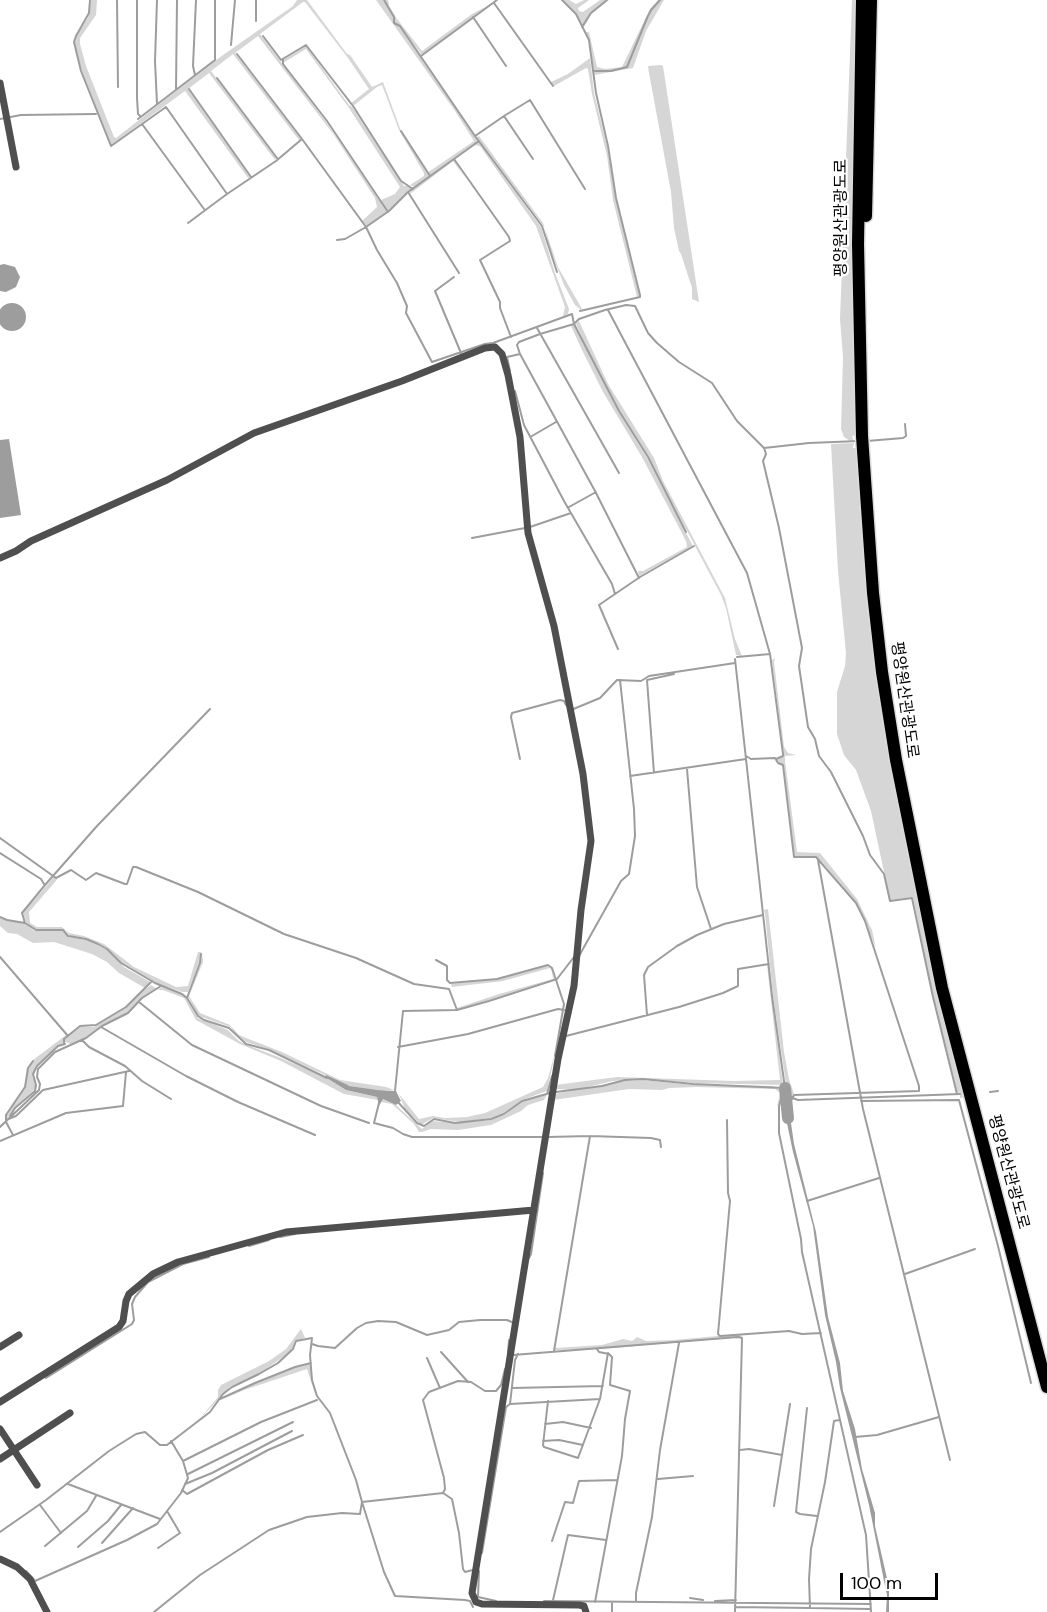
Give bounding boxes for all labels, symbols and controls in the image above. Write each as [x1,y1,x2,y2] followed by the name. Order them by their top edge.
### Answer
[832,159,852,277] street label: 평양원산관광도로
[886,640,922,760] street label: 평양원산관광도로
[983,1113,1033,1231] street label: 평양원산관광도로
[843,1561,940,1599] scale bar
[851,1571,902,1595] text: 100 m

